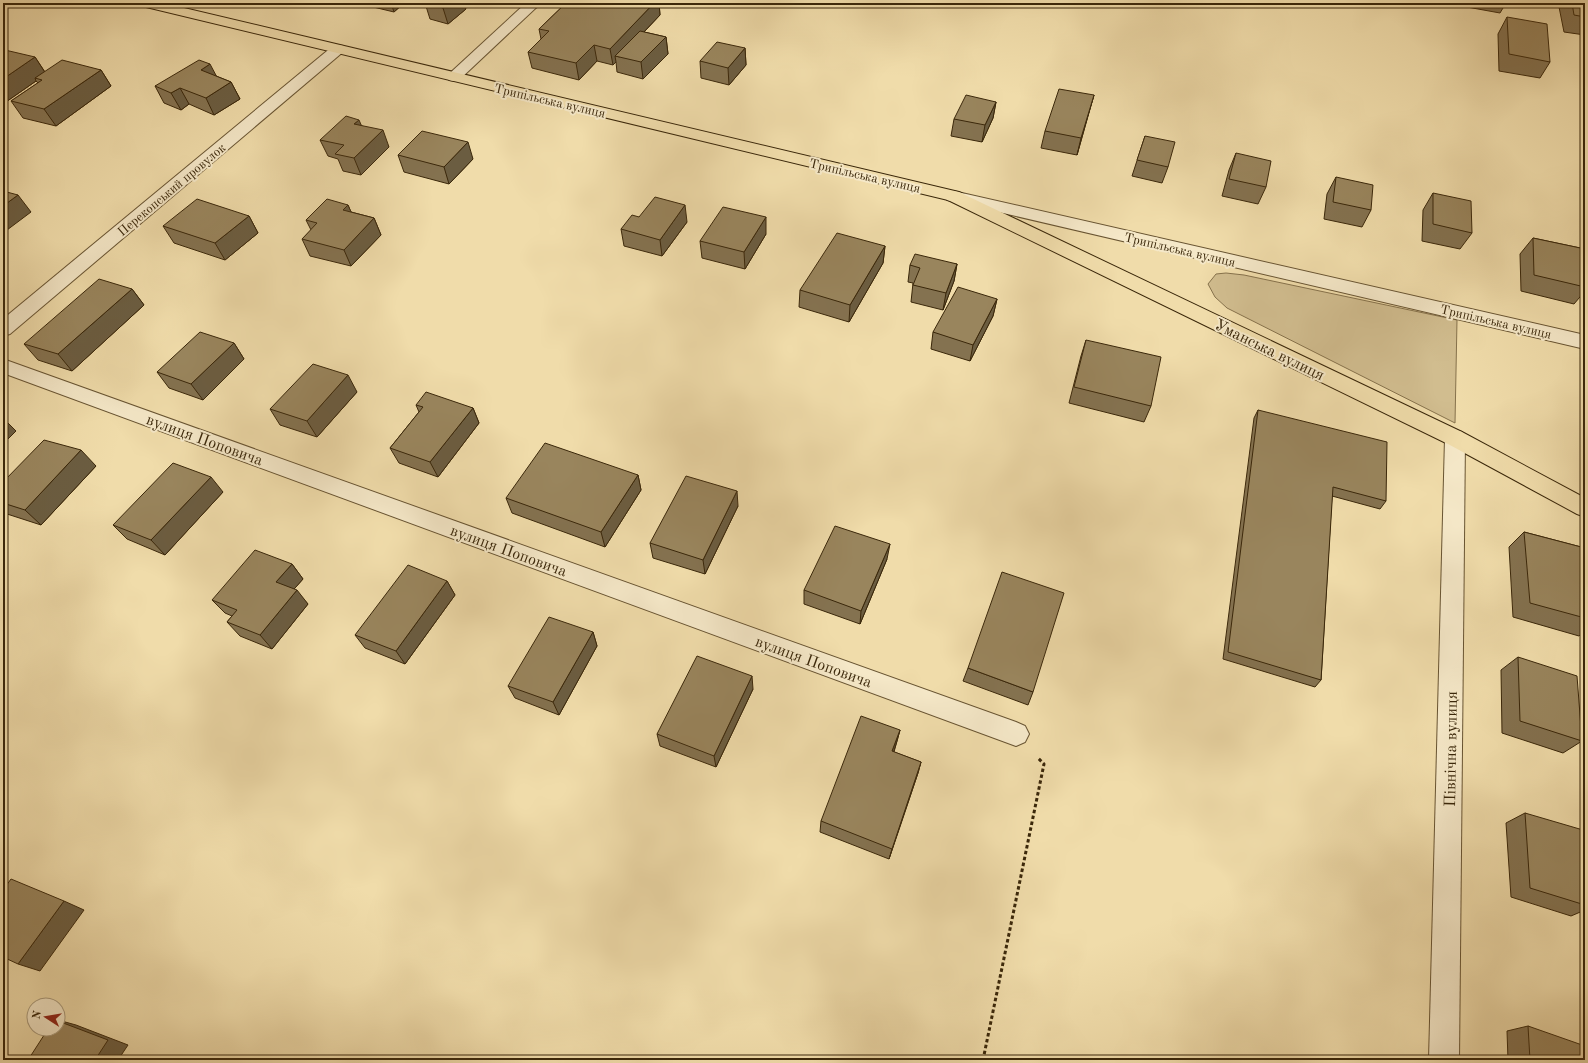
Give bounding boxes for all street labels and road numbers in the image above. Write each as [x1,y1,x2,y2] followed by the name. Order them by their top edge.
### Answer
[493,82,607,121] street label: Трипільська вулиця
[116,141,229,239] street label: Перекопський провулок
[808,157,922,196] street label: Трипільська вулиця
[1123,231,1237,270] street label: Трипільська вулиця
[1439,303,1553,342] street label: Трипільська вулиця
[1212,317,1327,384] street label: Уманська вулиця
[144,412,265,469] street label: вулиця Поповича
[448,523,569,580] street label: вулиця Поповича
[753,634,874,691] street label: вулиця Поповича
[1443,691,1461,807] street label: Північна вулиця

